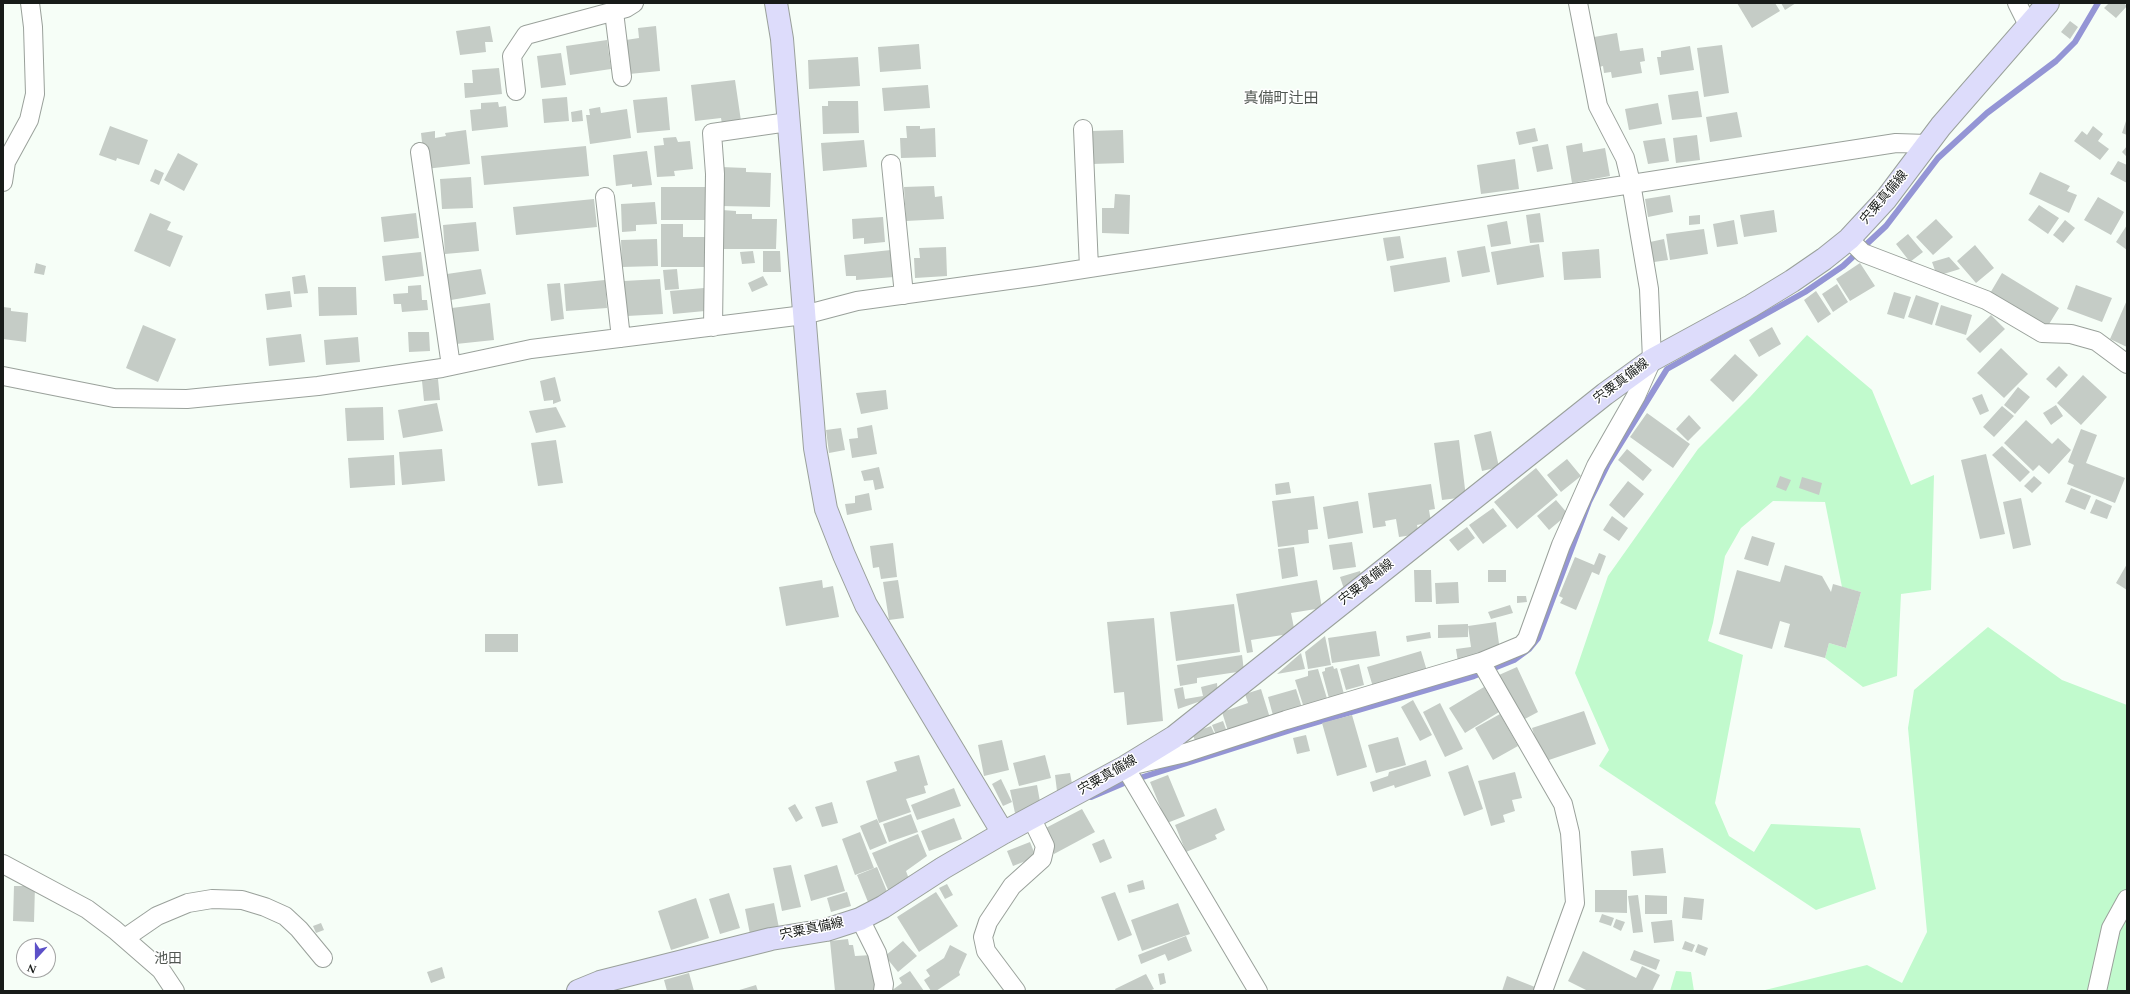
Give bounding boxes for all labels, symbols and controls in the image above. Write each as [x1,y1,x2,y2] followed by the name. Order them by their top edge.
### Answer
[1244,91,1318,109] district label: 真備町辻田
[1858,168,1912,228] street label: 宍粟真備線
[1591,356,1653,408] street label: 宍粟真備線
[1337,557,1397,609] street label: 宍粟真備線
[1076,753,1140,799] street label: 宍粟真備線
[779,916,845,944] street label: 宍粟真備線
[16,938,56,978] north arrow
[154,952,182,968] district label: 池田
[25,959,39,978] text: N

